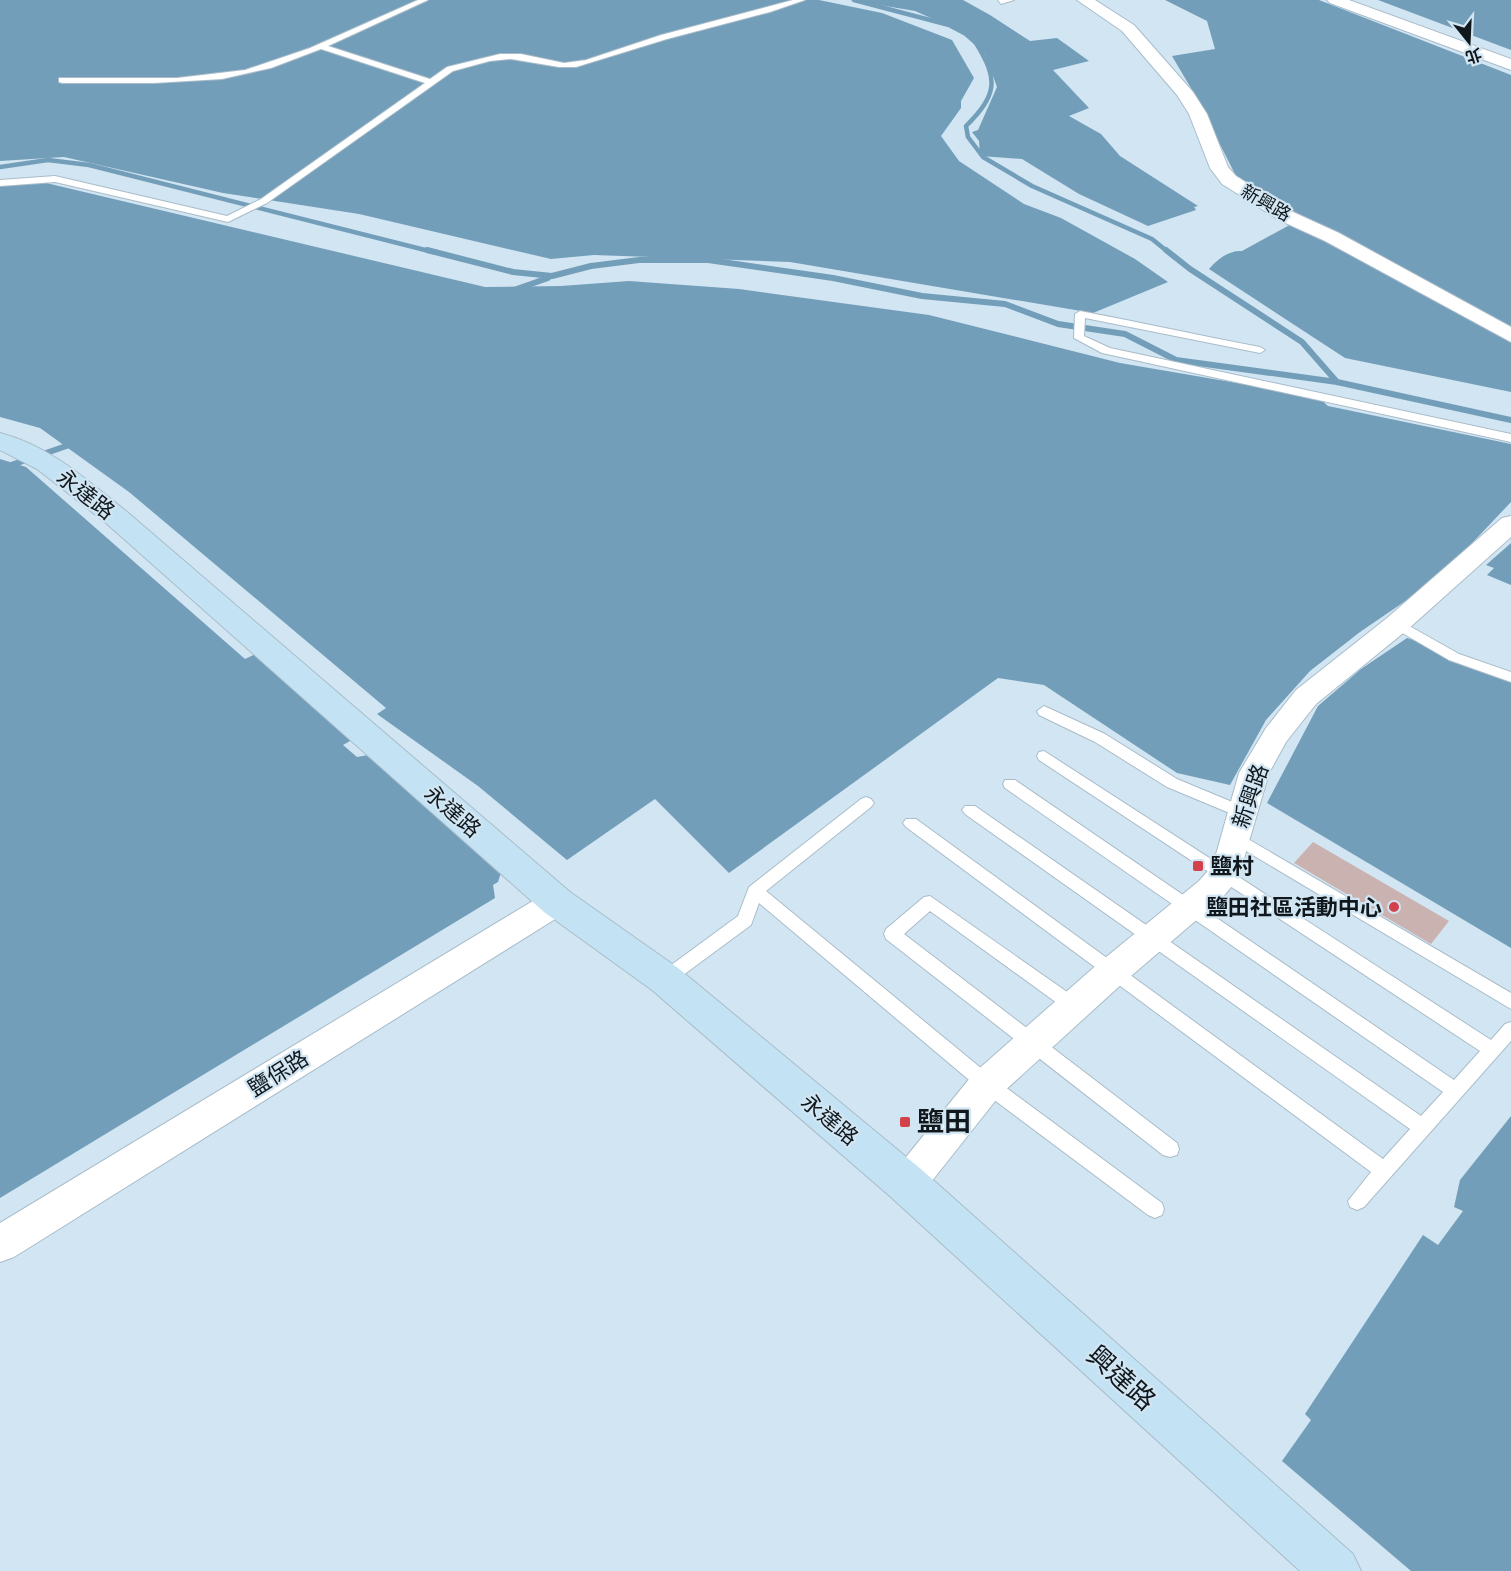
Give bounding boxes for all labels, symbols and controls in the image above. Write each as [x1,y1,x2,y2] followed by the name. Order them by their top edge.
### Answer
[1439,12,1499,72] north arrow
[1463,44,1484,67] text: 北
[1237,180,1295,226] street label: 新興路
[51,464,119,525] street label: 永達路
[1228,761,1274,832] street label: 新興路
[419,780,486,843] street label: 永達路
[1210,854,1254,880] place label: 鹽村
[1191,859,1205,873] marker: 鹽村
[1206,895,1382,921] place label: 鹽田社區活動中心
[1387,900,1401,914] marker: 鹽田社區活動中心
[244,1045,313,1102] street label: 鹽保路
[796,1089,863,1151] street label: 永達路
[917,1106,971,1138] place label: 鹽田
[898,1115,912,1129] marker: 鹽田
[1080,1339,1162,1417] street label: 興達路

